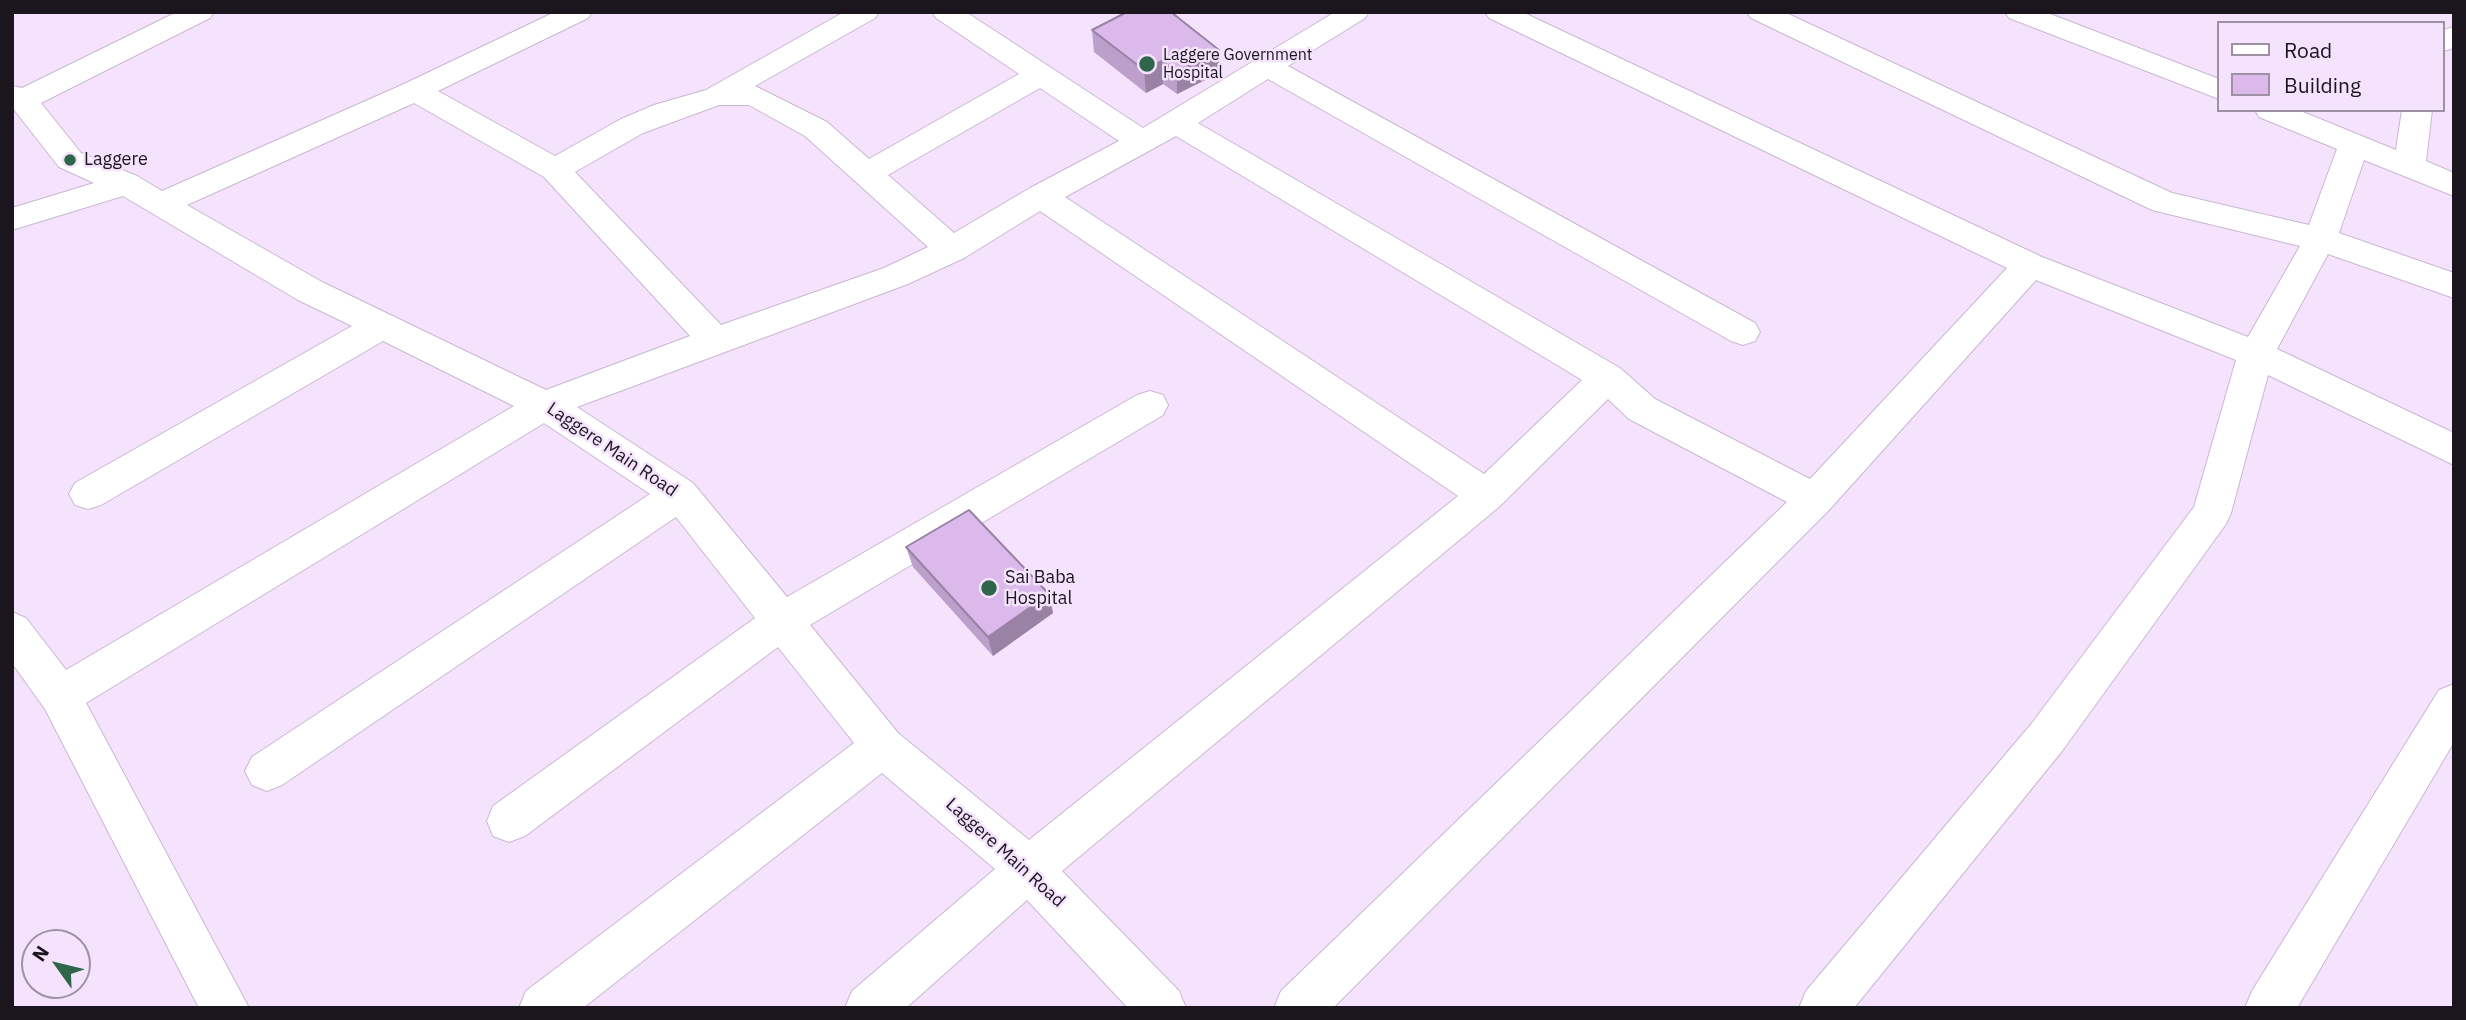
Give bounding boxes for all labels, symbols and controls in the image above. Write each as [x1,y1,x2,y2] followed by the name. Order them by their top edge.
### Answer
[2218,21,2445,112] legend
[2284,36,2332,64] text: Road
[1163,45,1312,83] place label: Laggere Government Hospital
[1137,54,1157,74] marker: Laggere Government Hospital
[2284,71,2361,99] text: Building
[84,149,148,171] place label: Laggere
[62,152,78,168] marker: Laggere
[543,398,681,502] street label: Laggere Main Road
[1005,567,1075,610] place label: Sai Baba Hospital
[979,578,999,598] marker: Sai Baba Hospital
[941,794,1069,912] street label: Laggere Main Road
[21,929,91,999] north arrow
[26,941,54,966] text: N

